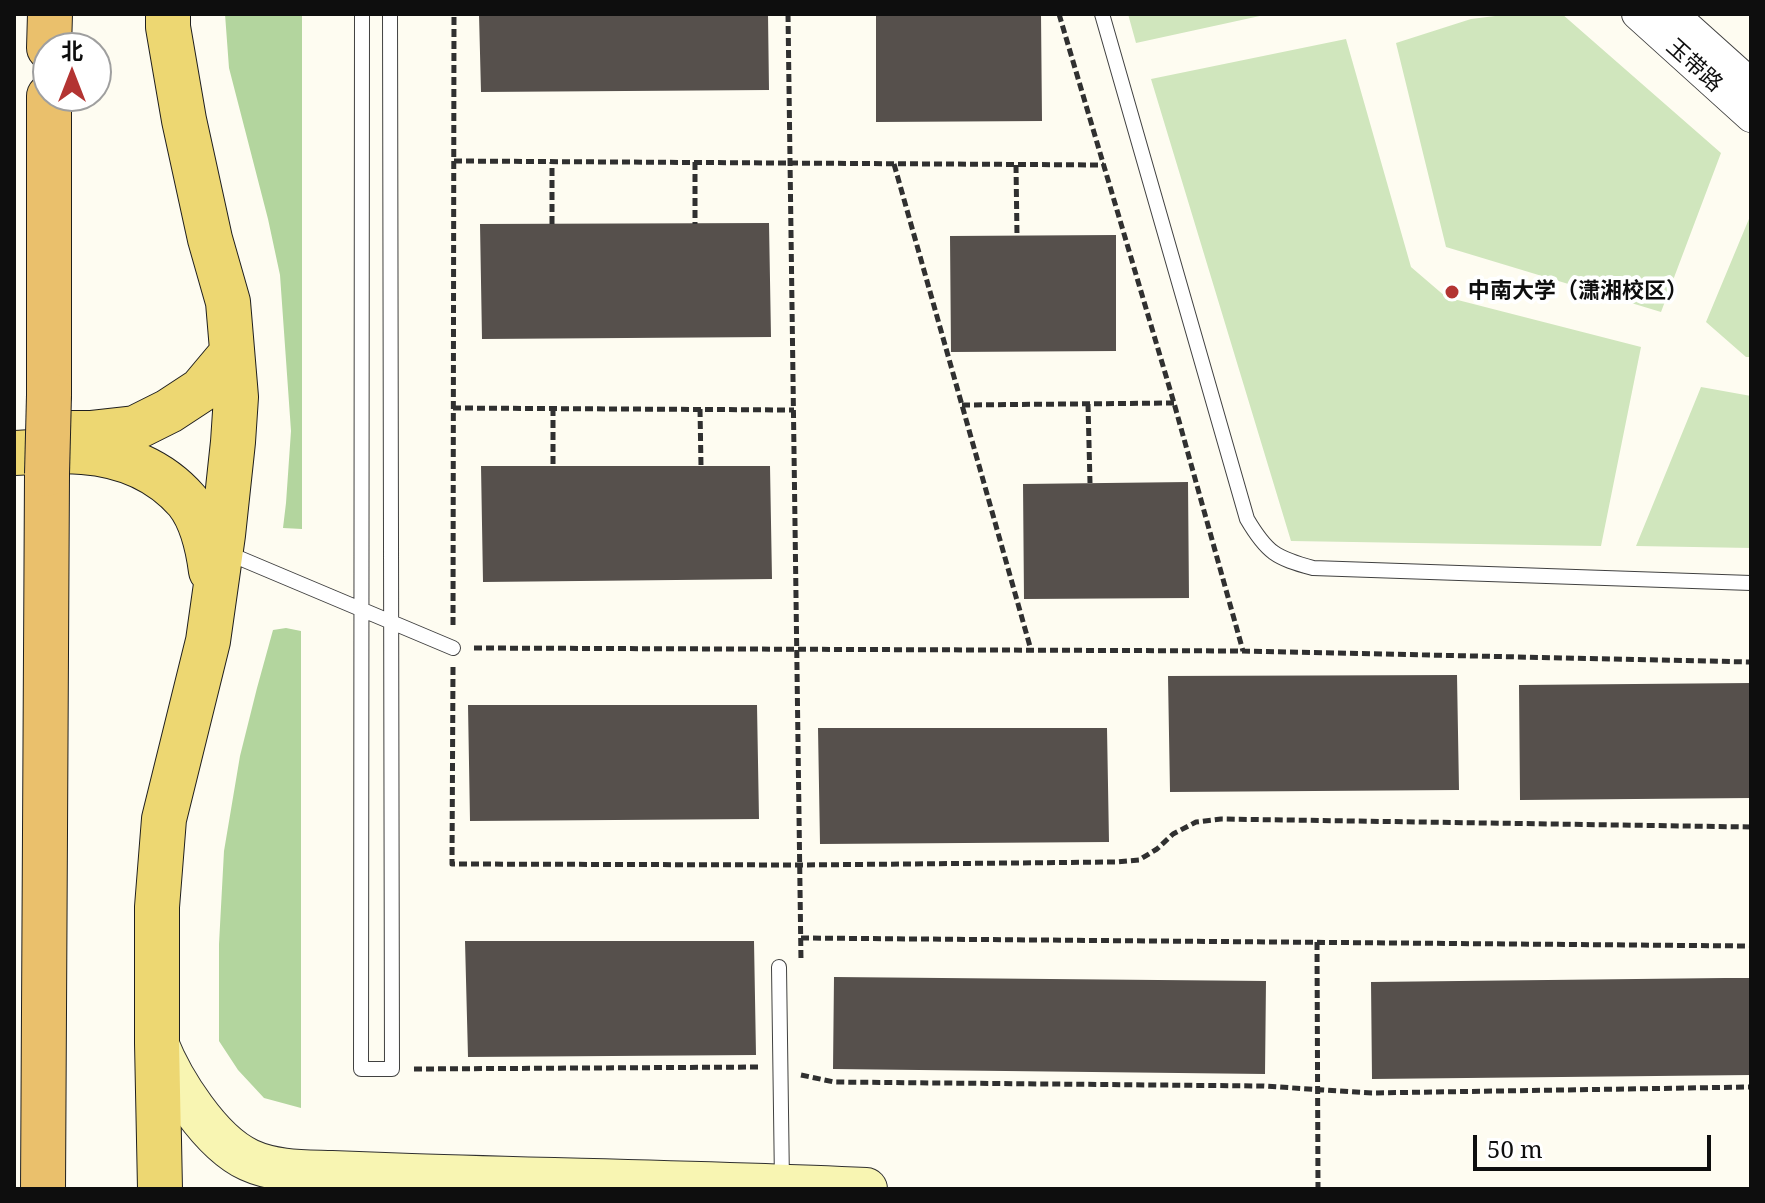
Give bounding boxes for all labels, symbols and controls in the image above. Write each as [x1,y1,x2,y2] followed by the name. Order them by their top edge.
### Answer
[32,32,112,112] north arrow
[1661,34,1727,98] street label: 玉带路
[61,35,83,65] text: 北
[1468,279,1688,305] place label: 中南大学（潇湘校区）
[1443,283,1461,301] marker: 中南大学（潇湘校区）
[1477,1119,1715,1169] scale bar
[1487,1132,1543,1165] text: 50 m

